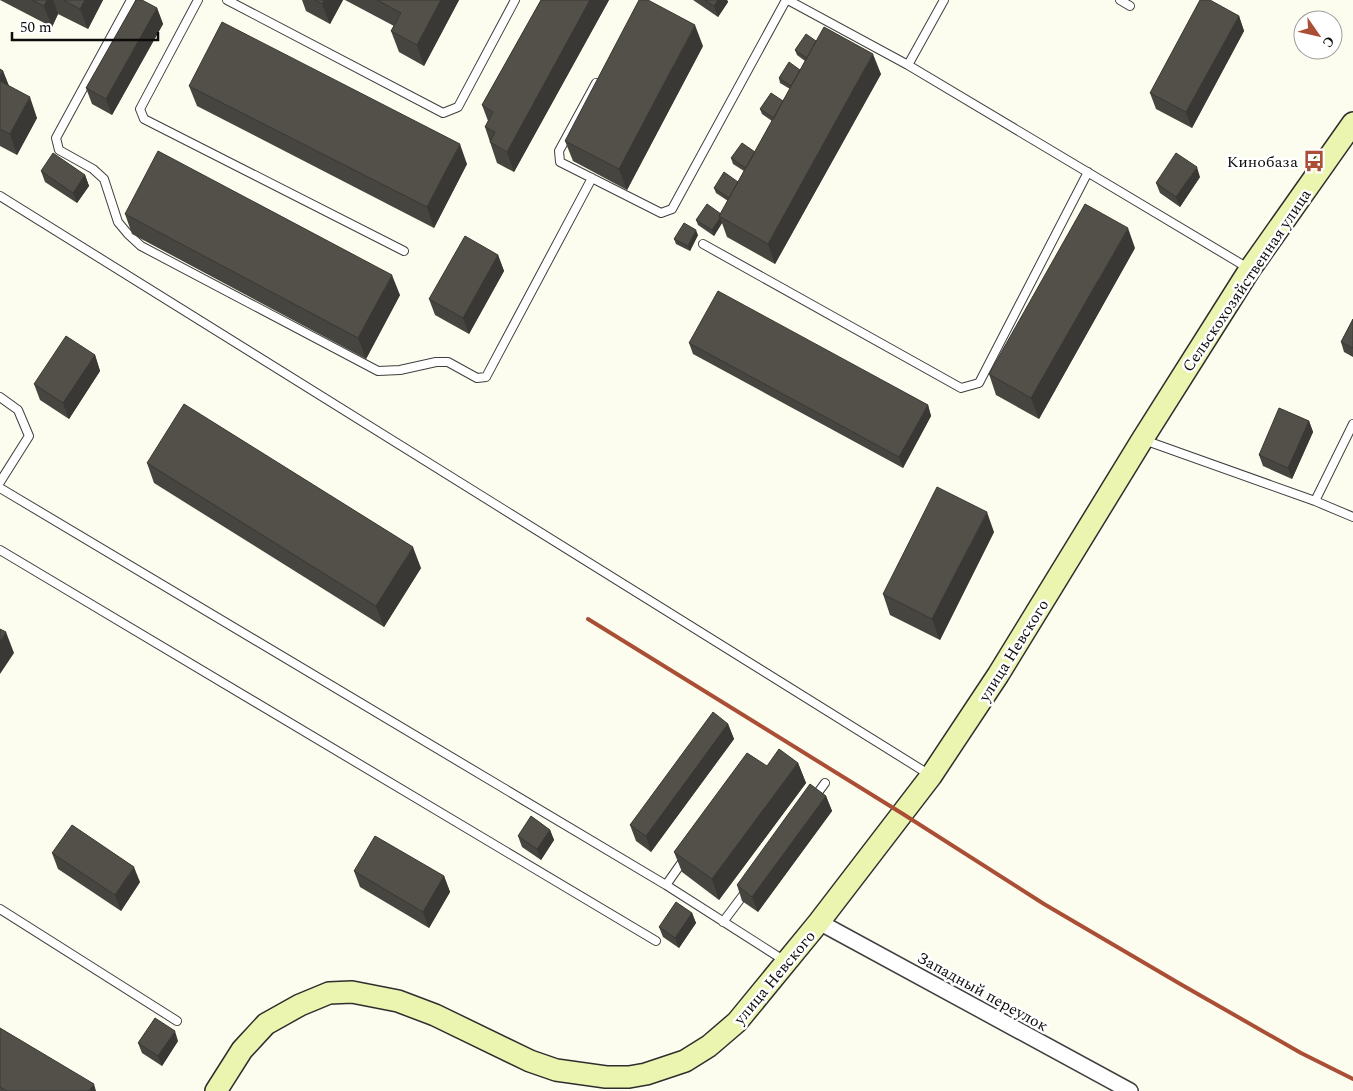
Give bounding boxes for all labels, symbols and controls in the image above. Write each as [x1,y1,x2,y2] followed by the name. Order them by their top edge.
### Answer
[12,10,159,42] scale bar
[1293,10,1343,60] north arrow
[20,16,52,39] text: 50 m
[1317,32,1340,52] text: С
[1301,148,1327,174] bus stop icon: Кинобаза
[1227,150,1298,174] place label: Кинобаза
[1176,184,1317,377] street label: Сельскохозяйственная улица
[972,595,1055,707] street label: улица Невского
[727,925,821,1031] street label: улица Невского
[913,946,1053,1038] street label: Западный переулок

